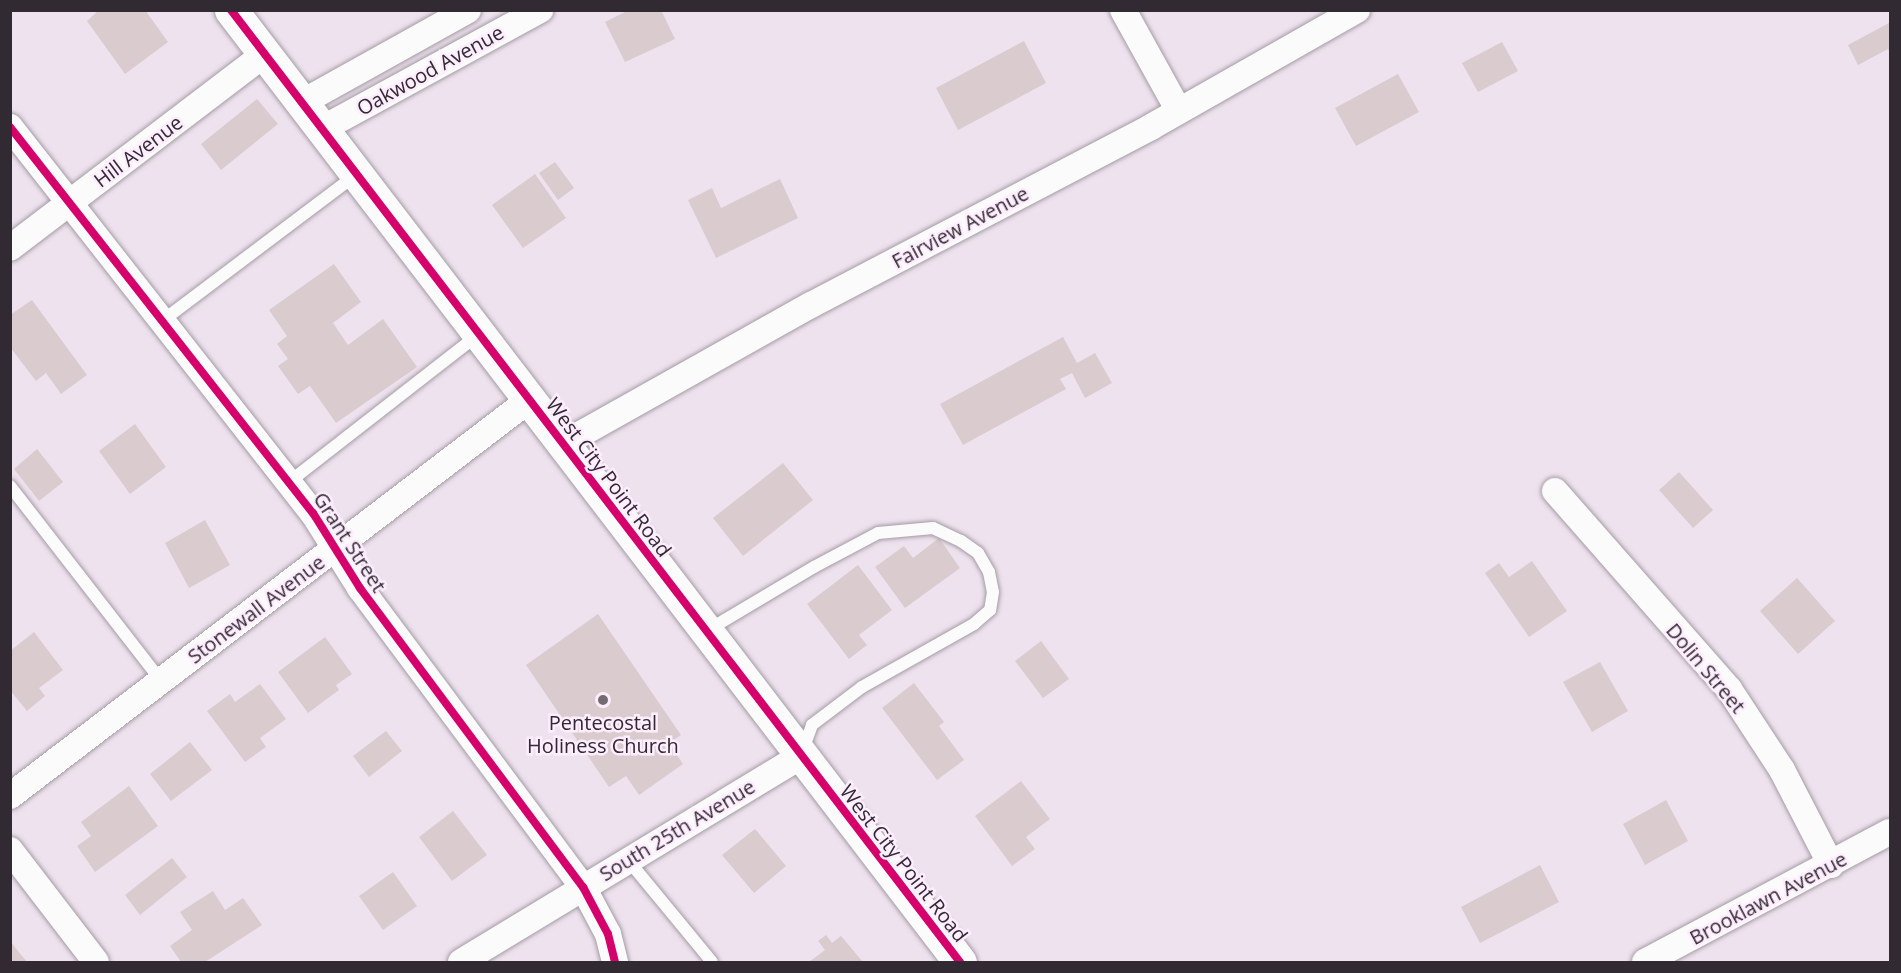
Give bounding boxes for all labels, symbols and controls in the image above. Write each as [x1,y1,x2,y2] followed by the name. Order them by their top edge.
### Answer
[353,20,507,120] street label: Oakwood Avenue
[89,110,187,192] street label: Hill Avenue
[888,181,1032,273] street label: Fairview Avenue
[541,393,677,561] street label: West City Point Road
[309,488,391,596] street label: Grant Street
[183,550,329,668] street label: Stonewall Avenue
[1661,618,1751,718] street label: Dolin Street
[596,693,610,707] marker: Pentecostal Holiness Church
[527,710,679,757] place label: Pentecostal Holiness Church
[595,774,759,886] street label: South 25th Avenue
[835,780,973,946] street label: West City Point Road
[1685,846,1851,950] street label: Brooklawn Avenue

